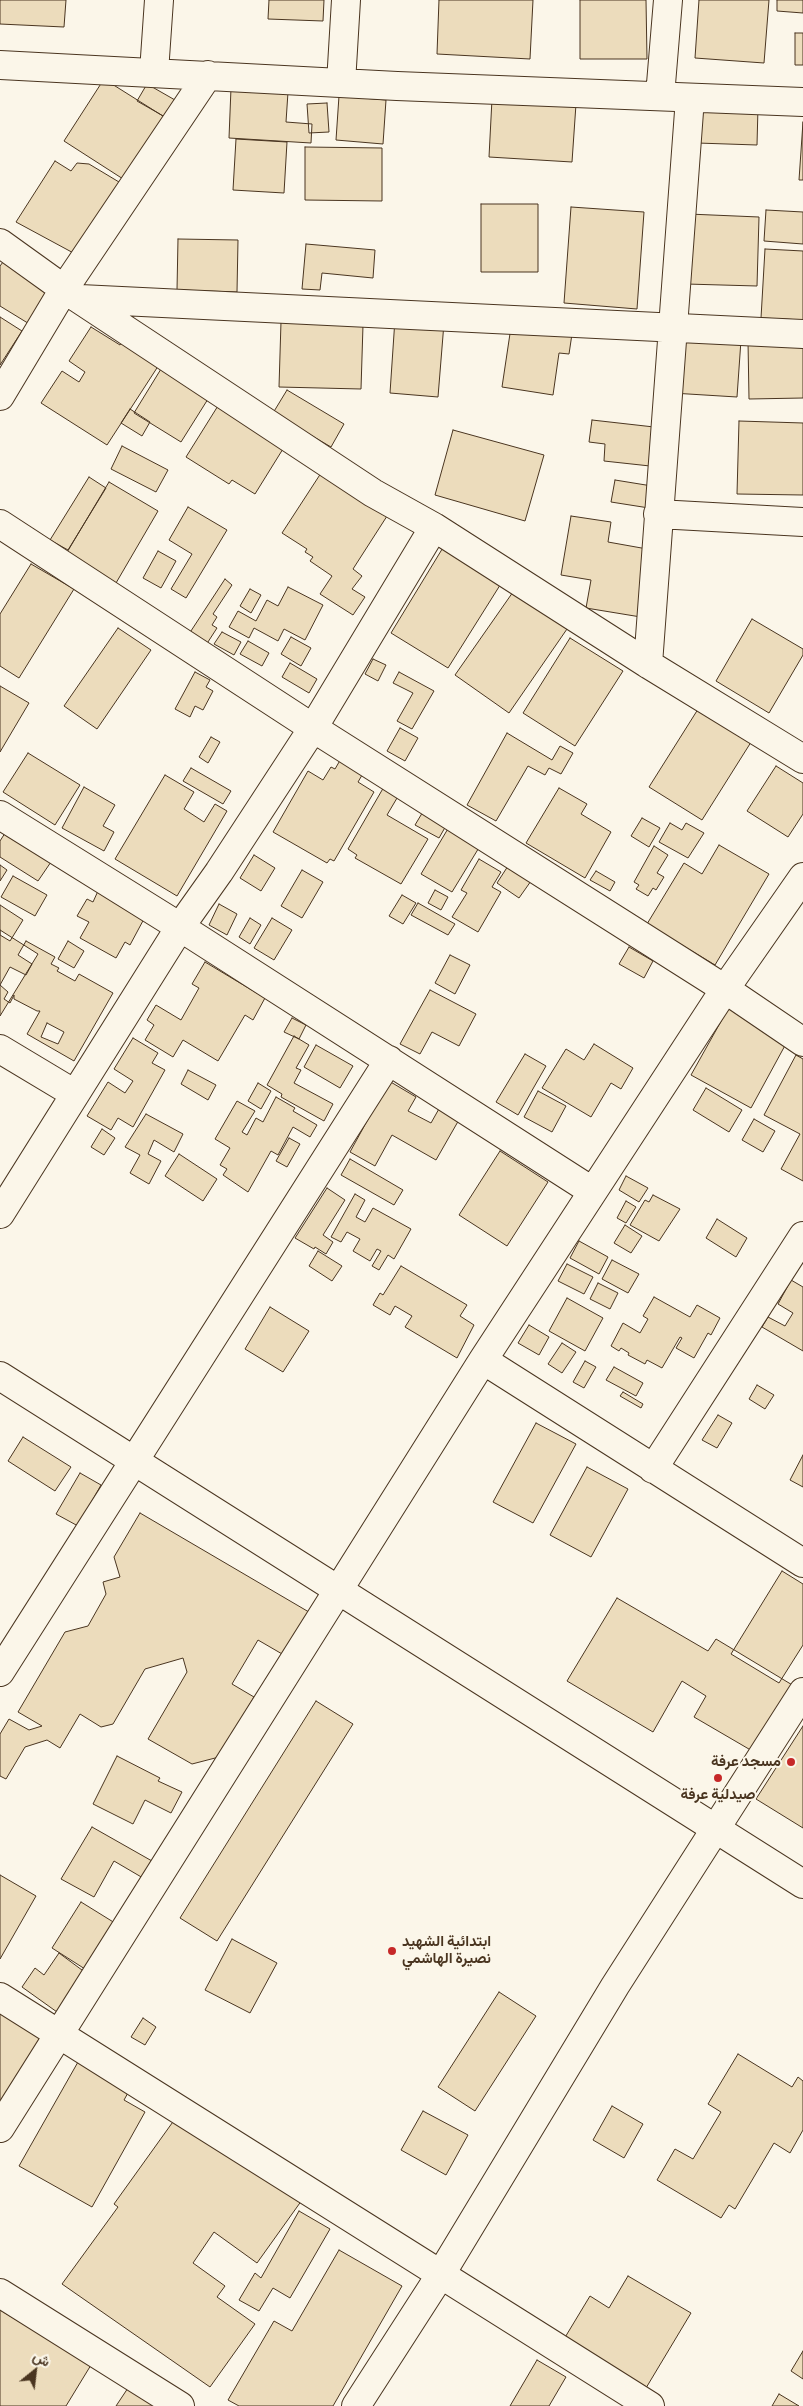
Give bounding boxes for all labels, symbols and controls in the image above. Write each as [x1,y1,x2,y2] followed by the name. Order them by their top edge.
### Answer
[711,1753,781,1771] place label: مسجد عرفة
[785,1756,797,1768] marker: مسجد عرفة
[712,1772,724,1784] marker: صيدلية عرفة
[680,1786,756,1804] place label: صيدلية عرفة
[402,1933,491,1968] place label: ابتدائية الشهيد نصيرة الهاشمي
[386,1945,398,1957] marker: ابتدائية الشهيد نصيرة الهاشمي
[30,2345,54,2371] text: ش
[10,2346,60,2396] north arrow

